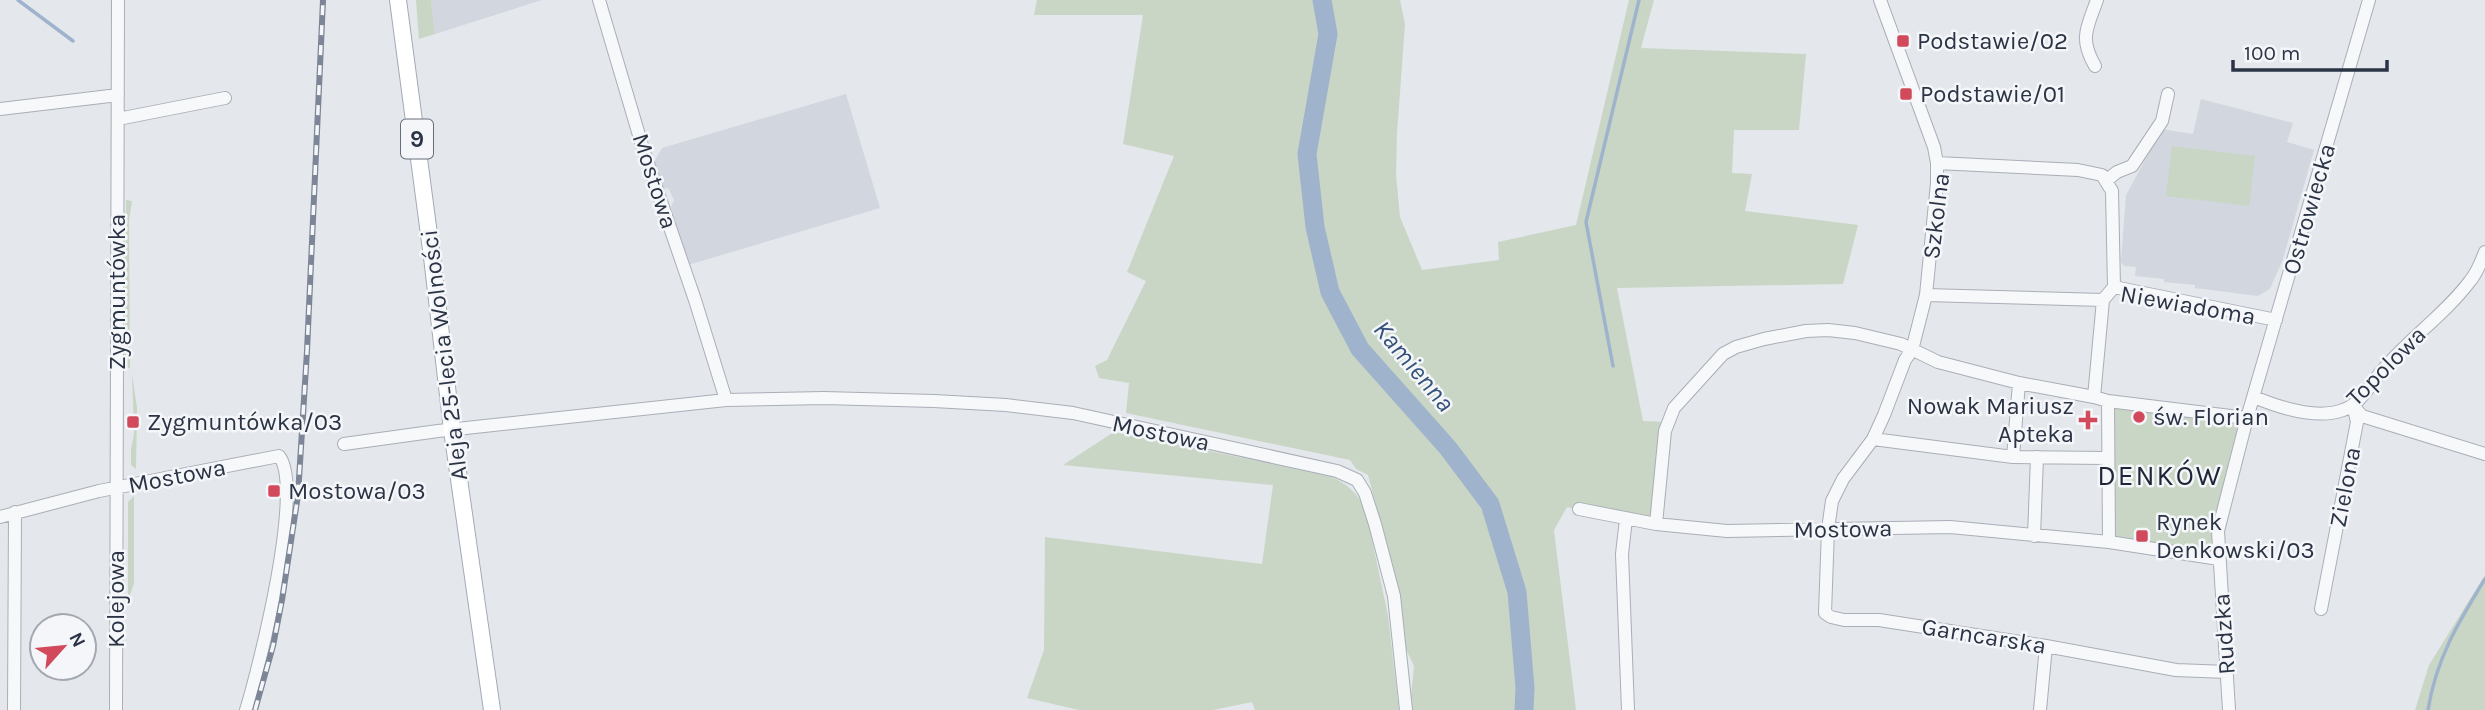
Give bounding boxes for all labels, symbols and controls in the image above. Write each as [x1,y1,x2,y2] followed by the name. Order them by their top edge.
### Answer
[1917,27,2068,55] place label: Podstawie/02
[2233,28,2387,72] scale bar
[1895,33,1911,49] marker: Podstawie/02
[2244,41,2301,65] text: 100 m
[1920,80,2065,108] place label: Podstawie/01
[1898,86,1914,102] marker: Podstawie/01
[401,120,433,158] road number: 9
[626,130,684,232] street label: Mostowa
[2277,140,2341,278] street label: Ostrowiecka
[1917,171,1955,261] street label: Szkolna
[103,214,131,370] street label: Zygmuntówka
[415,228,473,482] street label: Aleja 25-lecia Wolności
[2118,279,2258,331] street label: Niewiadoma
[1367,314,1461,418] water label: Kamienna
[2340,320,2432,412] street label: Topolowa
[1907,392,2074,448] place label: Nowak Mariusz Apteka
[2153,403,2269,431] place label: św. Florian
[147,408,342,436] place label: Zygmuntówka/03
[1110,409,1212,457] street label: Mostowa
[2131,409,2147,425] marker: św. Florian
[2080,412,2096,428] marker: Nowak Mariusz Apteka
[125,414,141,430] marker: Zygmuntówka/03
[2324,444,2366,530] street label: Zielona
[126,453,228,499] street label: Mostowa
[2097,459,2223,492] district label: DENKÓW
[288,477,426,505] place label: Mostowa/03
[266,483,282,499] marker: Mostowa/03
[2156,508,2315,564] place label: Rynek Denkowski/03
[1793,514,1893,544] street label: Mostowa
[2134,528,2150,544] marker: Rynek Denkowski/03
[102,550,130,648] street label: Kolejowa
[2207,592,2241,676] street label: Rudzka
[28,612,98,682] north arrow
[1920,612,2048,660] street label: Garncarska
[64,629,90,651] text: N

